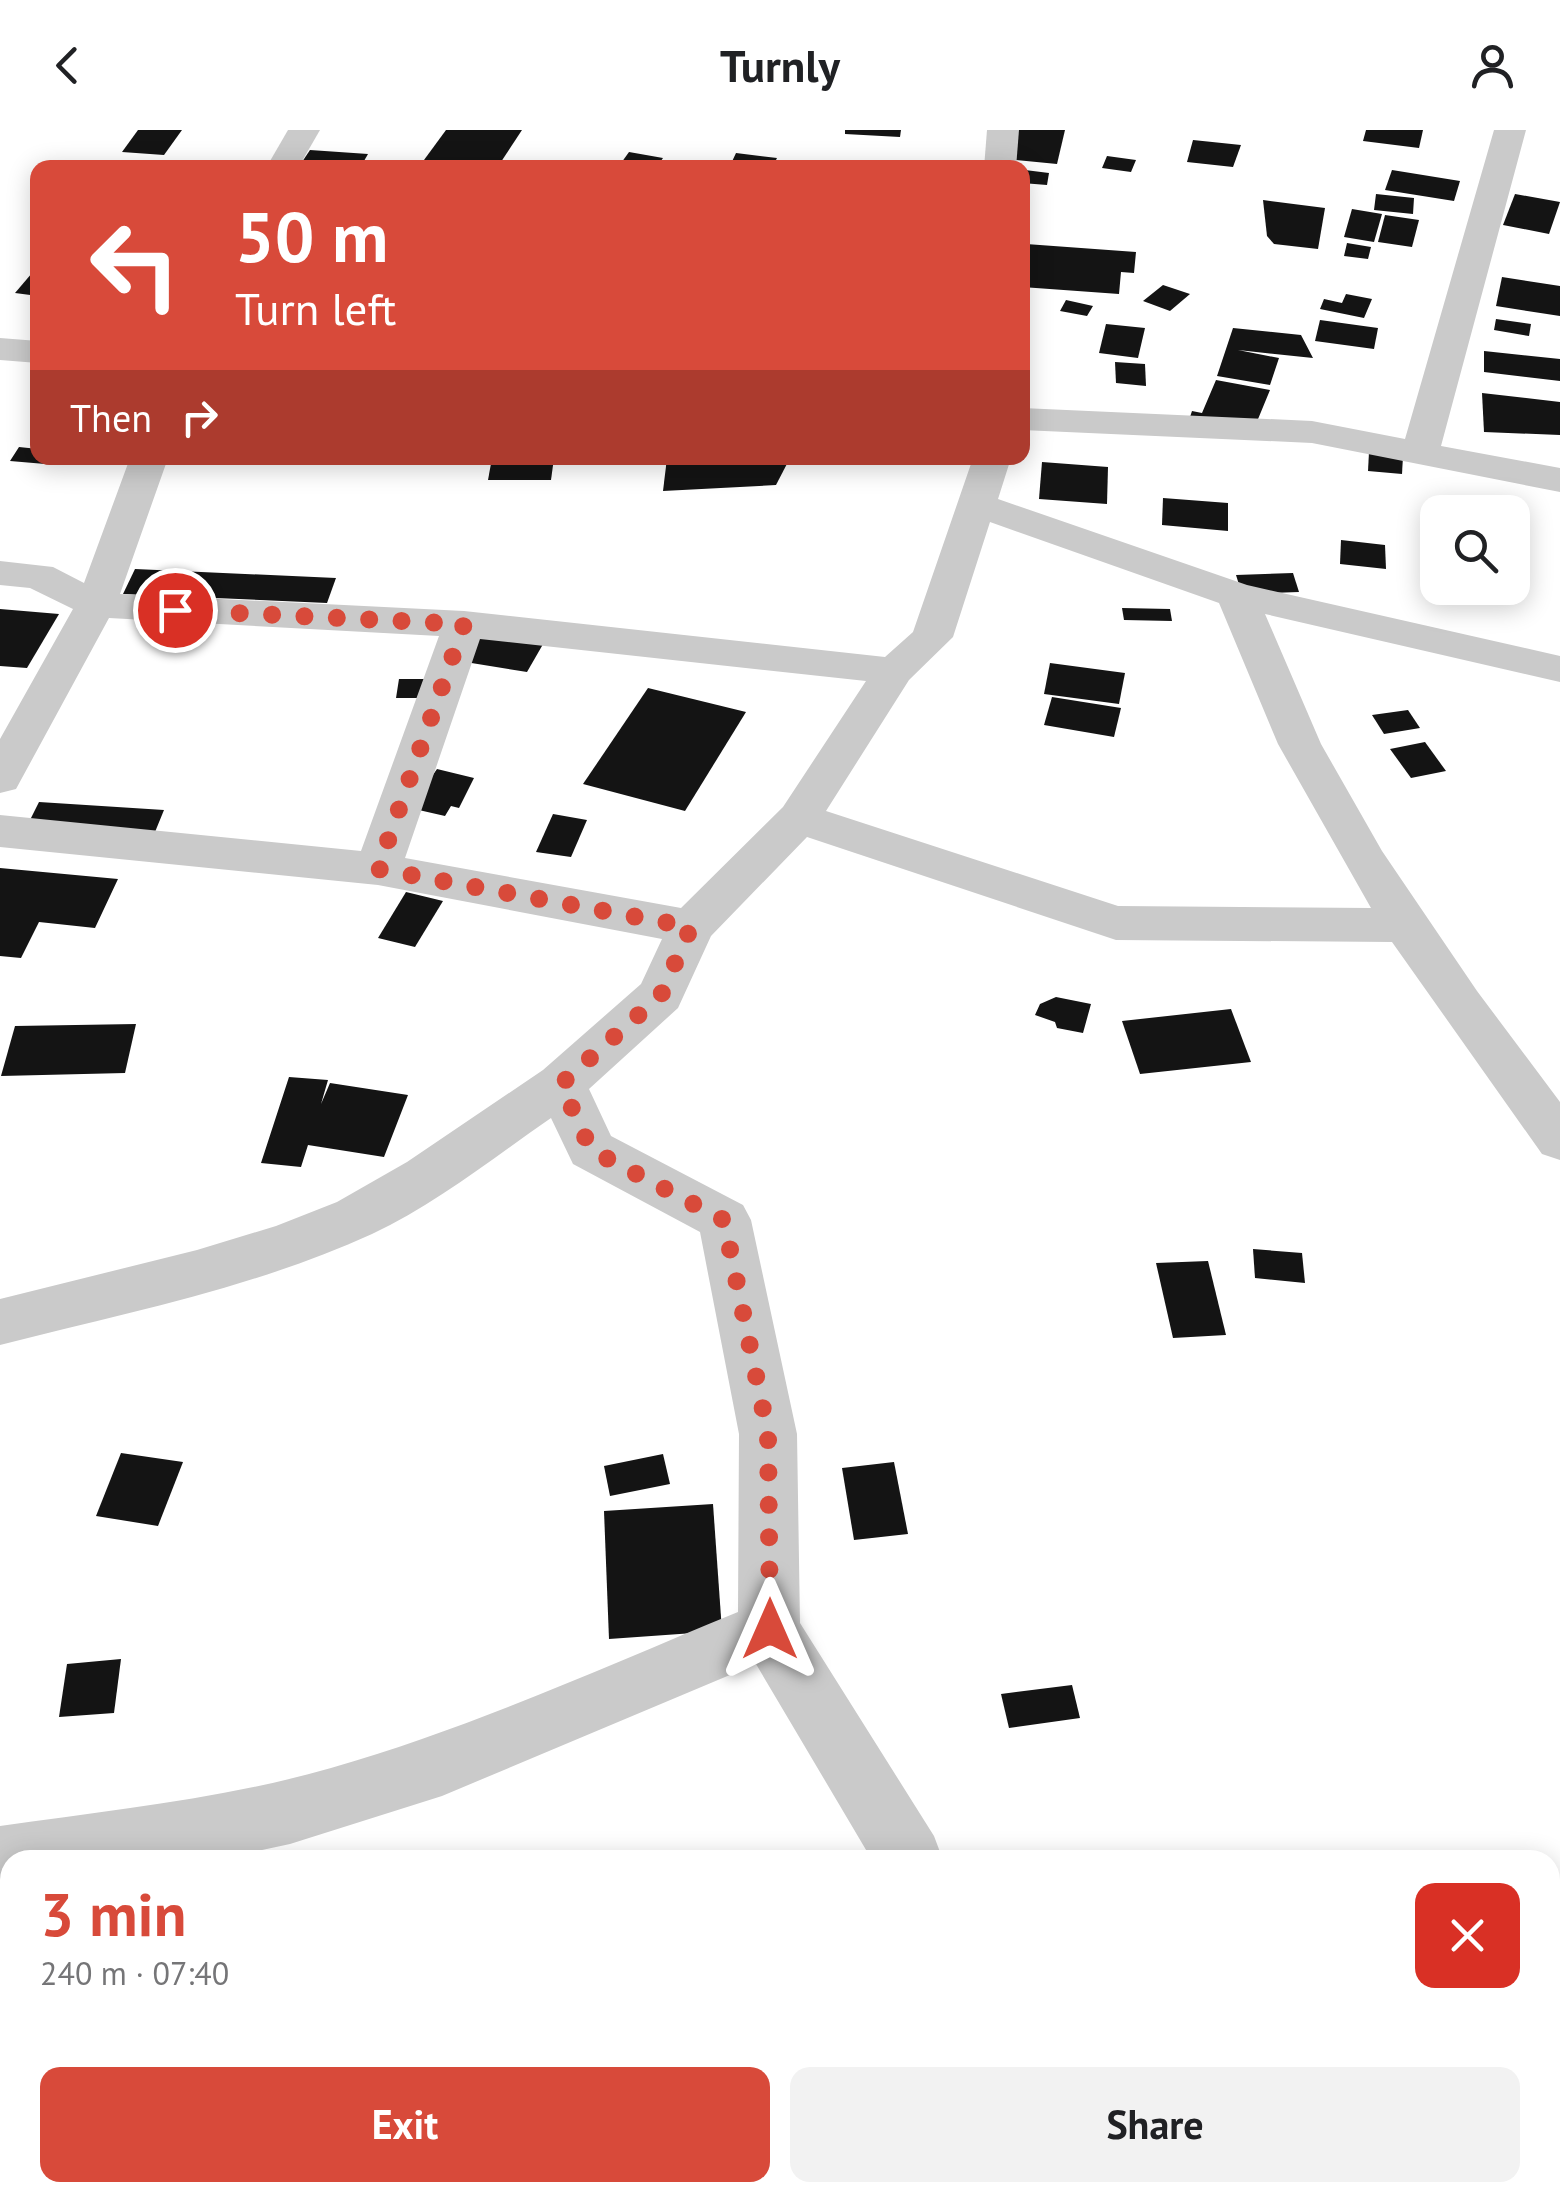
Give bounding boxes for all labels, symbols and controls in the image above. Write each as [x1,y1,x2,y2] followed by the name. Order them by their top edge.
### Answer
[720,36,840,94] text: Turnly
[40,38,95,93] icon: back
[1465,38,1520,93] icon: person
[235,191,388,281] text: 50 m
[70,200,200,330] icon: left
[235,279,396,337] text: Turn left
[172,390,227,445] icon: right
[70,393,152,442] text: Then
[1420,495,1530,605] map controls
[1420,495,1530,605] button: search
[133,568,218,653] pin
[148,583,203,638] icon: arrive
[718,1577,822,1681] position arrow
[40,1875,186,1953] text: 3 min
[1415,1883,1520,1988] button: close
[40,1952,229,1994] text: 240 m · 07:40
[40,2067,770,2182] button: Exit
[790,2067,1520,2182] button: Share

